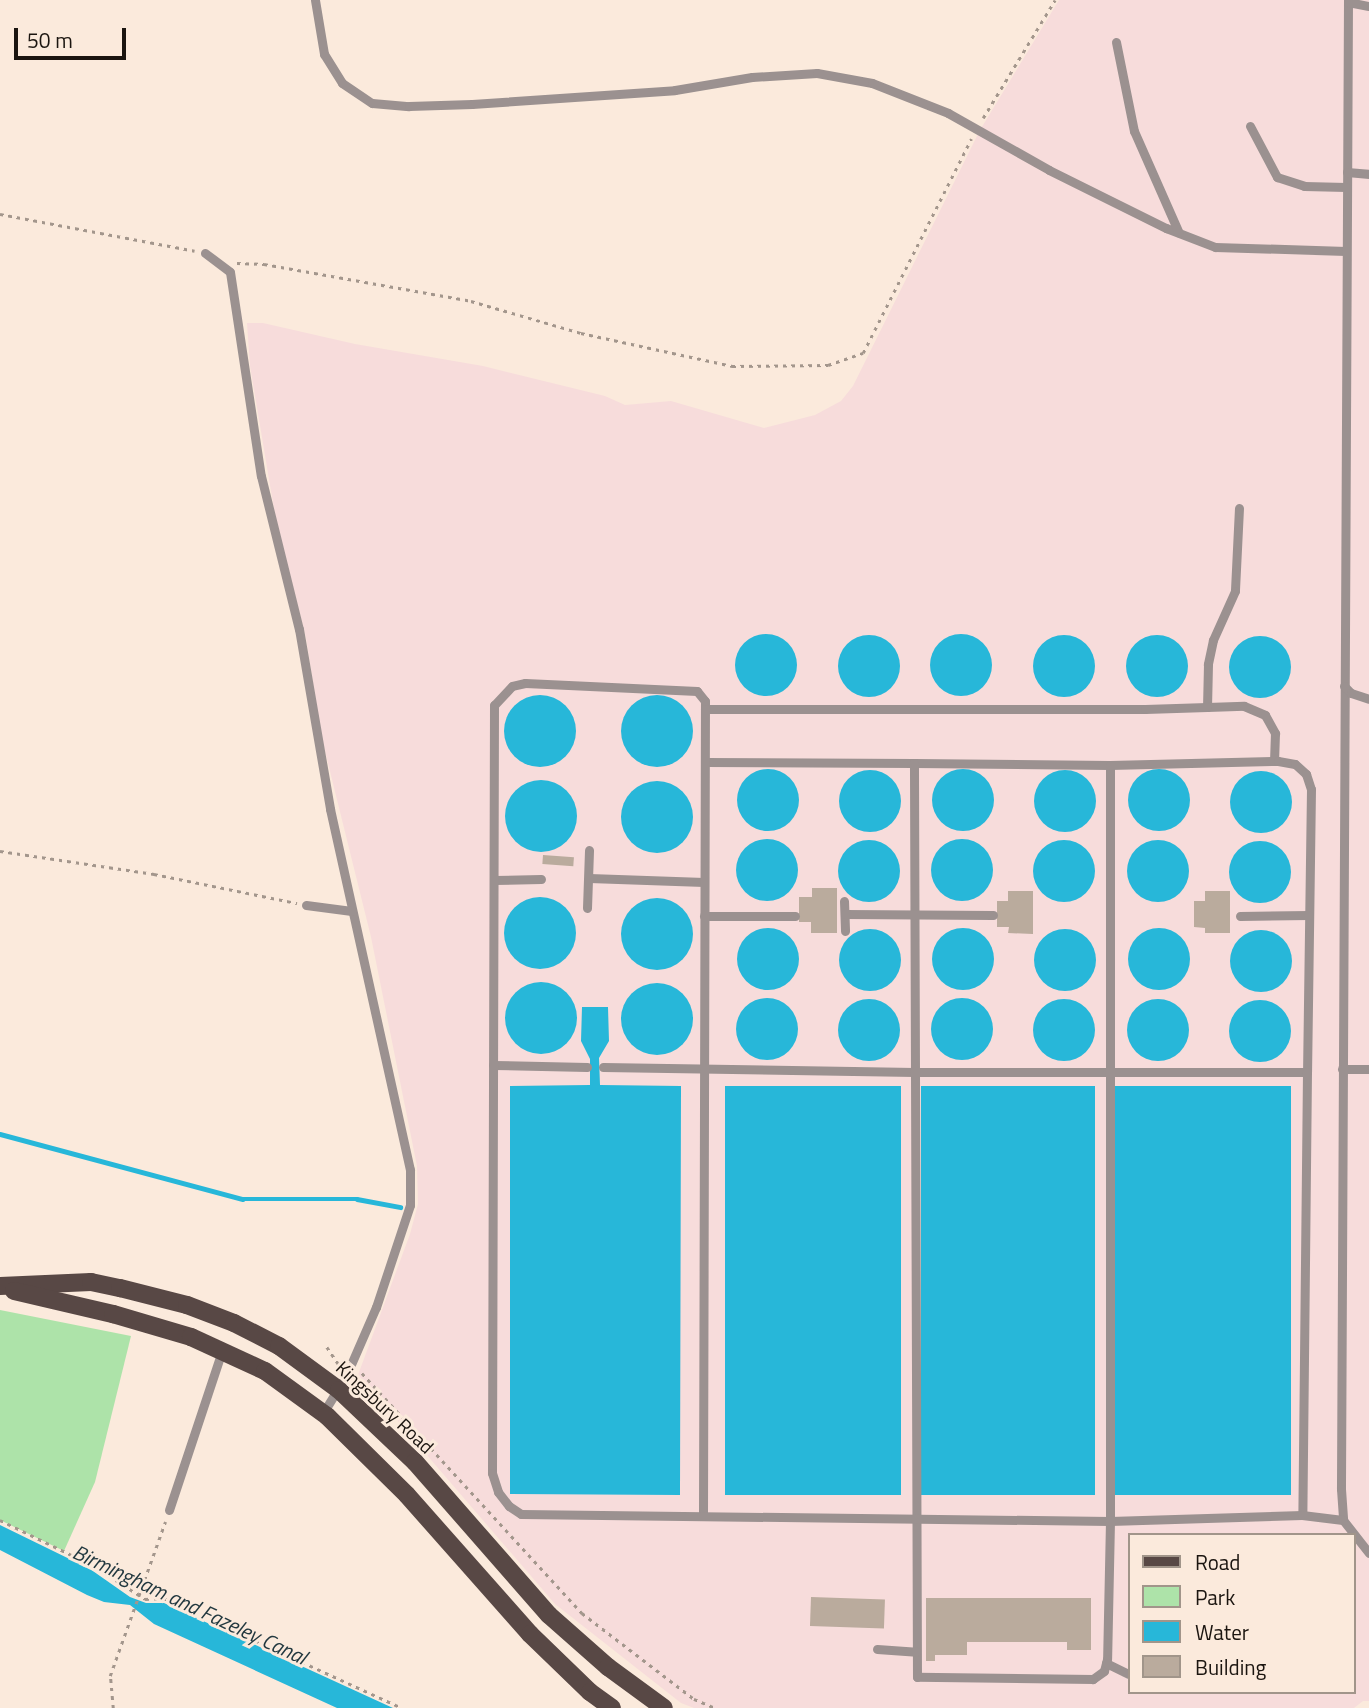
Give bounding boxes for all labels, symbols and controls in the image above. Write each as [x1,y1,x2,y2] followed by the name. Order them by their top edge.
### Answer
[18,14,130,58] scale bar
[27,24,73,56] text: 50 m
[332,1356,438,1458] street label: Kingsbury Road
[1128,1533,1355,1694] legend
[69,1539,311,1669] water label: Birmingham and Fazeley Canal
[1195,1546,1240,1578] text: Road
[1195,1581,1235,1613] text: Park
[1195,1616,1249,1648] text: Water
[1195,1651,1266,1683] text: Building

